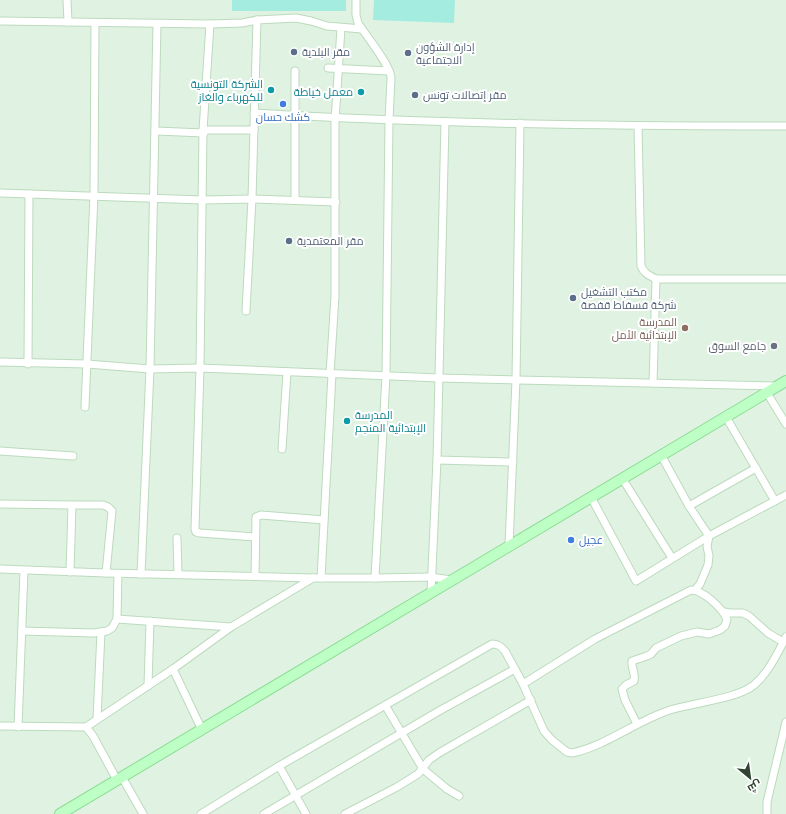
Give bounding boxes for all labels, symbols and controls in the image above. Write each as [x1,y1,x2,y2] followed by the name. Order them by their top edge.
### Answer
[416,41,475,67] place label: إدارة الشؤون الاجتماعية
[302,46,350,59] place label: مقر البلدية
[289,47,299,57] marker: مقر البلدية
[403,48,413,58] marker: إدارة الشؤون الاجتماعية
[191,78,263,104] place label: الشركة التونسية للكهرباء والغاز
[266,85,276,95] marker: الشركة التونسية للكهرباء والغاز
[294,86,353,99] place label: معمل خياطة
[356,87,366,97] marker: معمل خياطة
[423,89,506,102] place label: مقر إتصالات تونس
[410,90,420,100] marker: مقر إتصالات تونس
[278,99,288,109] marker: كشك حسان
[256,111,310,124] place label: كشك حسان
[297,235,364,248] place label: مقر المعتمدية
[284,236,294,246] marker: مقر المعتمدية
[581,286,677,312] place label: مكتب التشغيل شركة فسفاط قفصة
[568,293,578,303] marker: مكتب التشغيل شركة فسفاط قفصة
[612,316,677,342] place label: المدرسة الإبتدائية الأمل
[680,323,690,333] marker: المدرسة الإبتدائية الأمل
[708,340,766,354] place label: جامع السوق
[769,341,779,351] marker: جامع السوق
[355,409,426,436] place label: المدرسة الإبتدائية المنجم
[342,416,352,426] marker: المدرسة الإبتدائية المنجم
[579,534,603,547] place label: عجيل
[566,535,576,545] marker: عجيل
[730,758,770,798] north arrow
[745,777,764,795] text: ش

